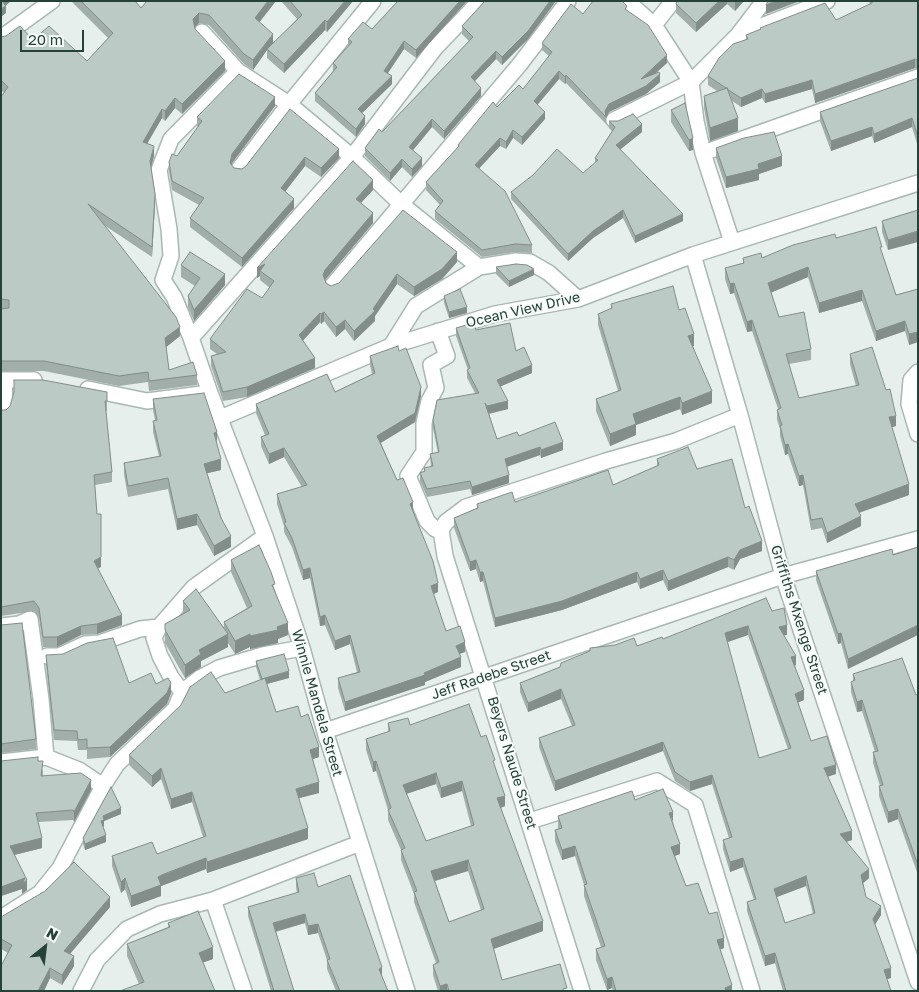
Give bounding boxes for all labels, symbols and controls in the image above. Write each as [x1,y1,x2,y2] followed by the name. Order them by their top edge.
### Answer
[22,20,86,52] scale bar
[28,30,63,48] text: 20 m
[464,289,582,331] street label: Ocean View Drive
[767,543,831,697] street label: Griffiths Mxenge Street
[288,627,346,779] street label: Winnie Mandela Street
[429,647,553,703] street label: Jeff Radebe Street
[484,695,540,831] street label: Beyers Naude Street
[20,922,70,972] north arrow
[44,923,61,943] text: N

